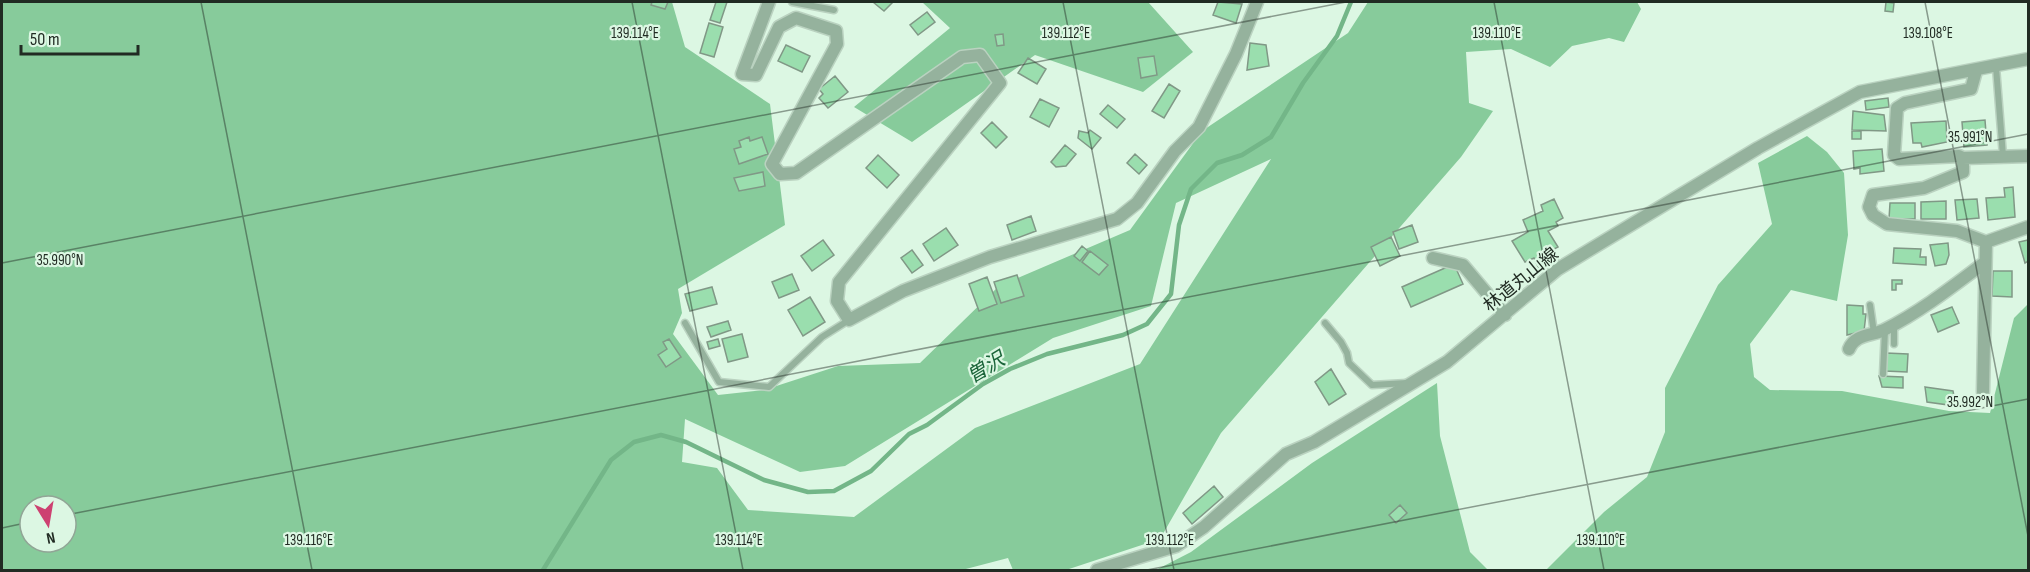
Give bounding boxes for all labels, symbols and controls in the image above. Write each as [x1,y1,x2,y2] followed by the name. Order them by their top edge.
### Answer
[21,18,138,56] scale bar
[611,24,659,43] text: 139.114°E
[1042,24,1090,43] text: 139.112°E
[1473,24,1521,43] text: 139.110°E
[1903,24,1953,43] text: 139.108°E
[30,29,60,50] text: 50 m
[1948,128,1992,147] text: 35.991°N
[1479,244,1563,316] street label: 林道丸山線
[37,251,83,270] text: 35.990°N
[963,346,1012,389] water label: 曽沢
[1947,393,1993,412] text: 35.992°N
[18,494,78,554] north arrow
[45,527,57,547] text: N
[285,531,333,550] text: 139.116°E
[715,531,763,550] text: 139.114°E
[1146,531,1194,550] text: 139.112°E
[1577,531,1625,550] text: 139.110°E

